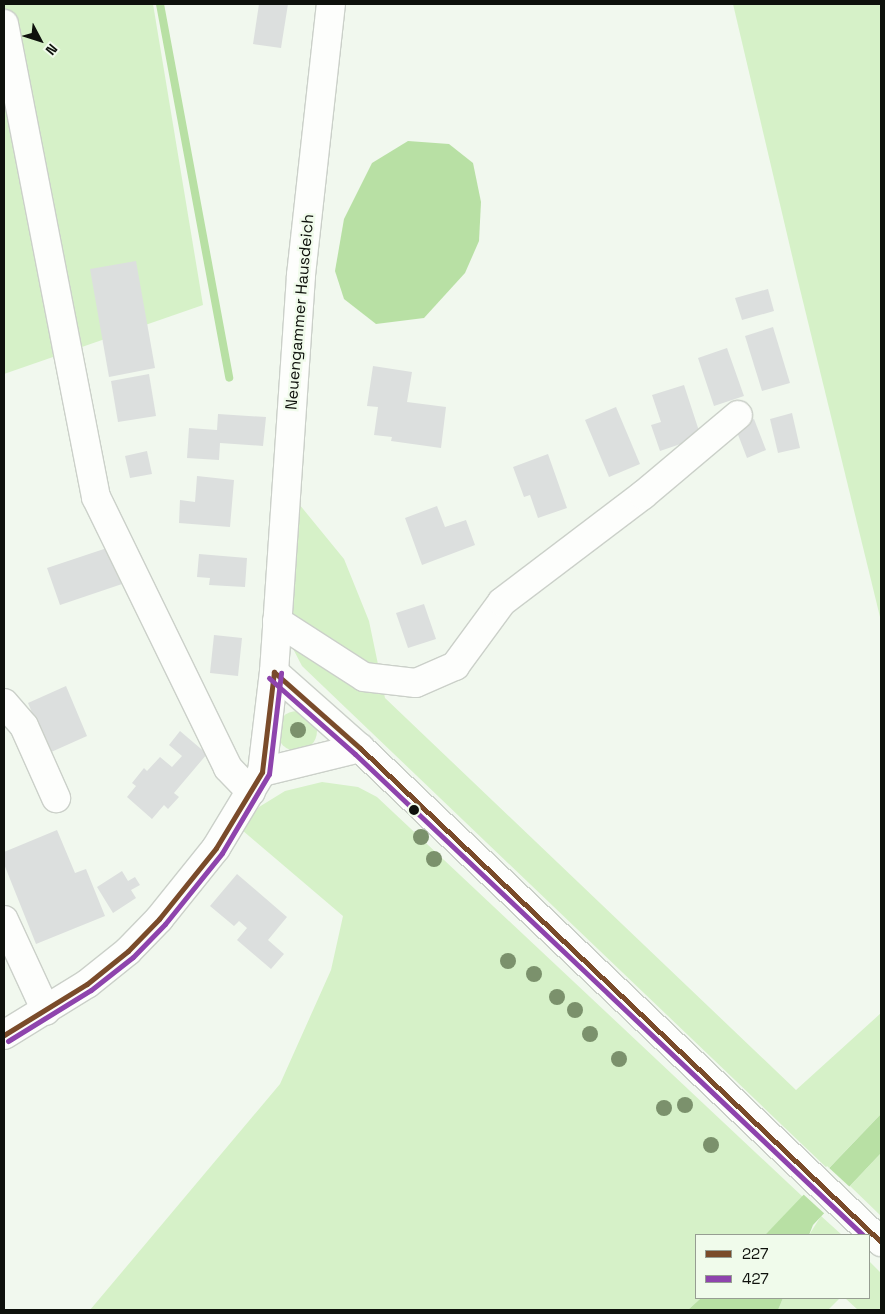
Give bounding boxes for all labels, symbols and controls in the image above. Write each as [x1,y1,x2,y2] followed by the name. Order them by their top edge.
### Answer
[15,15,65,65] north arrow
[42,40,61,59] text: N
[282,213,318,411] street label: Neuengammer Hausdeich
[409,805,419,815] unlabelled marker
[695,1234,870,1299] legend
[742,1244,768,1263] text: 227
[742,1269,769,1288] text: 427

